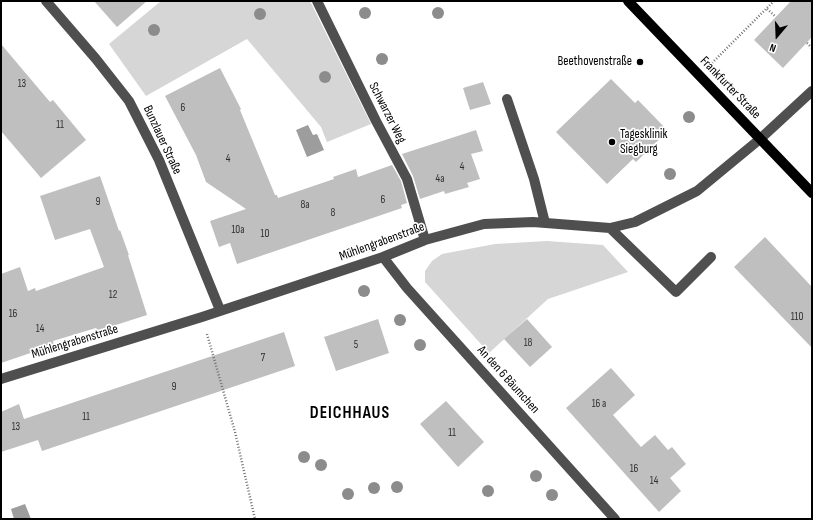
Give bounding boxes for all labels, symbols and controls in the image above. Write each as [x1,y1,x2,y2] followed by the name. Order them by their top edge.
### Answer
[757,16,797,56] north arrow
[768,41,778,55] text: N
[557,54,632,70] place label: Beethovenstraße
[696,54,764,122] street label: Frankfurter Straße
[635,57,645,67] marker: Beethovenstraße
[18,77,26,91] house number: 13
[365,80,409,146] street label: Schwarzer Weg
[181,101,185,115] house number: 6
[139,103,185,177] street label: Bunzlauer Straße
[56,118,64,132] house number: 11
[620,127,667,158] place label: Tagesklinik Siegburg
[607,137,617,147] marker: Tagesklinik Siegburg
[226,152,230,166] house number: 4
[460,160,464,174] house number: 4
[436,172,444,186] house number: 4a
[381,193,385,207] house number: 6
[96,195,100,209] house number: 9
[300,198,310,212] house number: 8a
[331,206,335,220] house number: 8
[337,219,427,265] street label: Mühlengrabenstraße
[232,223,244,237] house number: 10a
[261,227,269,241] house number: 10
[109,288,117,302] house number: 12
[9,307,17,321] house number: 16
[791,310,803,324] house number: 110
[30,321,120,363] street label: Mühlengrabenstraße
[36,322,44,336] house number: 14
[524,336,532,350] house number: 18
[354,338,358,352] house number: 5
[474,343,542,417] street label: An den 6 Bäumchen
[261,351,265,365] house number: 7
[172,380,176,394] house number: 9
[592,397,606,411] house number: 16 a
[310,404,390,424] district label: DEICHHAUS
[82,410,90,424] house number: 11
[12,420,20,434] house number: 13
[448,426,456,440] house number: 11
[630,462,638,476] house number: 16
[650,474,658,488] house number: 14

